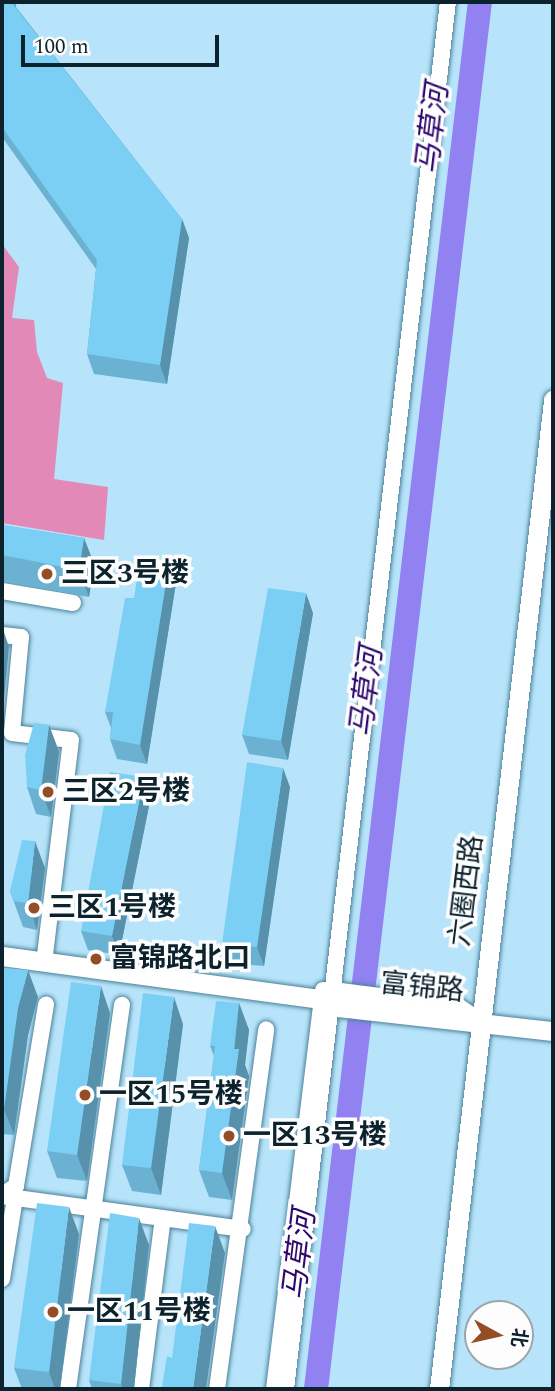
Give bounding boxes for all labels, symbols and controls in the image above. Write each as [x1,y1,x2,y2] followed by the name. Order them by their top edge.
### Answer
[24,21,222,65] scale bar
[34,31,89,63] text: 100 m
[410,82,456,176] water label: 马草河
[61,557,189,591] place label: 三区3号楼
[39,566,55,582] marker: 三区3号楼
[344,645,390,739] water label: 马草河
[62,775,190,809] place label: 三区2号楼
[40,784,56,800] marker: 三区2号楼
[444,833,490,949] street label: 六圈西路
[48,891,176,925] place label: 三区1号楼
[26,900,42,916] marker: 三区1号楼
[110,942,250,976] place label: 富锦路北口
[88,951,104,967] marker: 富锦路北口
[378,967,466,1009] street label: 富锦路
[99,1078,242,1112] place label: 一区15号楼
[77,1087,93,1103] marker: 一区15号楼
[243,1119,386,1153] place label: 一区13号楼
[221,1128,237,1144] marker: 一区13号楼
[277,1208,323,1302] water label: 马草河
[67,1295,210,1329] place label: 一区11号楼
[464,1300,534,1370] north arrow
[45,1304,61,1320] marker: 一区11号楼
[503,1326,534,1349] text: 北

